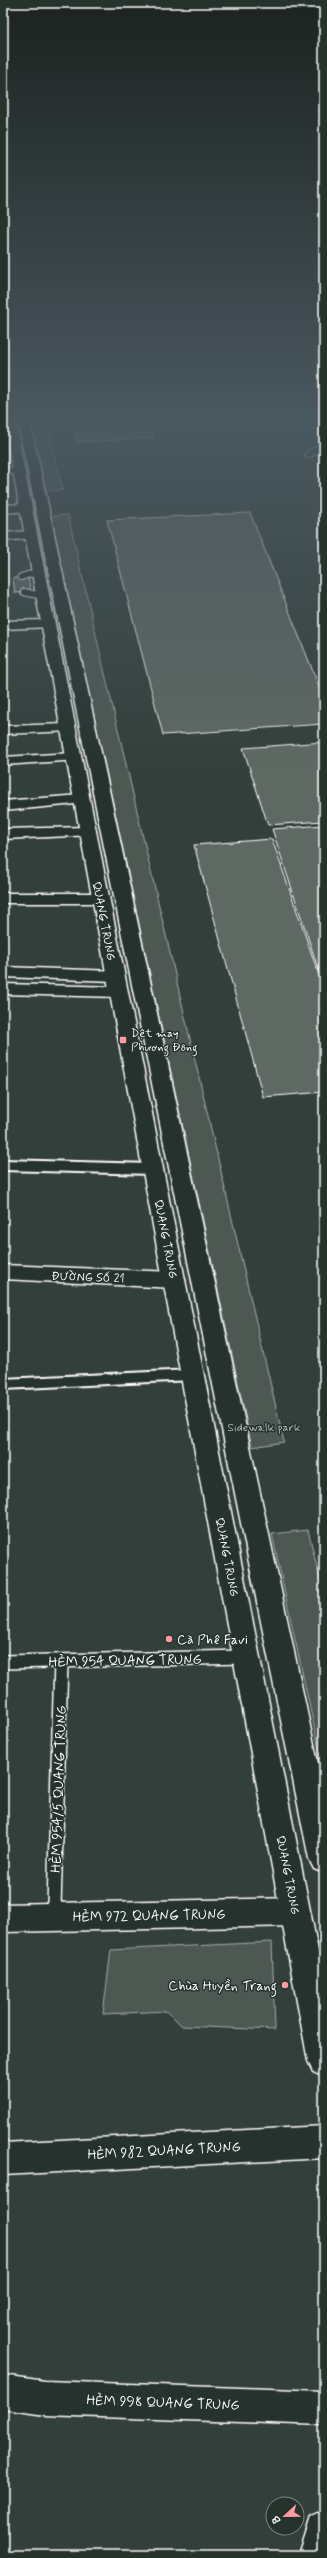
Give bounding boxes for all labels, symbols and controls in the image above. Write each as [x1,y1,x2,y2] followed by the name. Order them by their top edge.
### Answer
[88,880,119,962] street label: QUANG TRUNG
[131,1026,198,1057] place label: Dệt may Phương Đông
[118,1035,128,1045] marker: Dệt may Phương Đông
[150,1198,181,1280] street label: QUANG TRUNG
[51,1269,125,1287] street label: ĐƯỜNG SỐ 21
[227,1420,301,1436] park label: Sidewalk park
[211,1516,242,1598] street label: QUANG TRUNG
[177,1631,248,1649] place label: Cà Phê Favi
[164,1634,174,1644] marker: Cà Phê Favi
[48,1651,202,1671] street label: HẺM 954 QUANG TRUNG
[47,1705,71,1873] street label: HẺM 954/5 QUANG TRUNG
[272,1834,303,1916] street label: QUANG TRUNG
[72,1906,226,1926] street label: HẺM 972 QUANG TRUNG
[168,1977,277,1997] place label: Chùa Huyền Trang
[280,1980,290,1990] marker: Chùa Huyền Trang
[87,2138,241,2164] street label: HẺM 982 QUANG TRUNG
[86,2391,240,2415] street label: HẺM 998 QUANG TRUNG
[265,2496,305,2536] north arrow
[269,2513,284,2525] text: B

